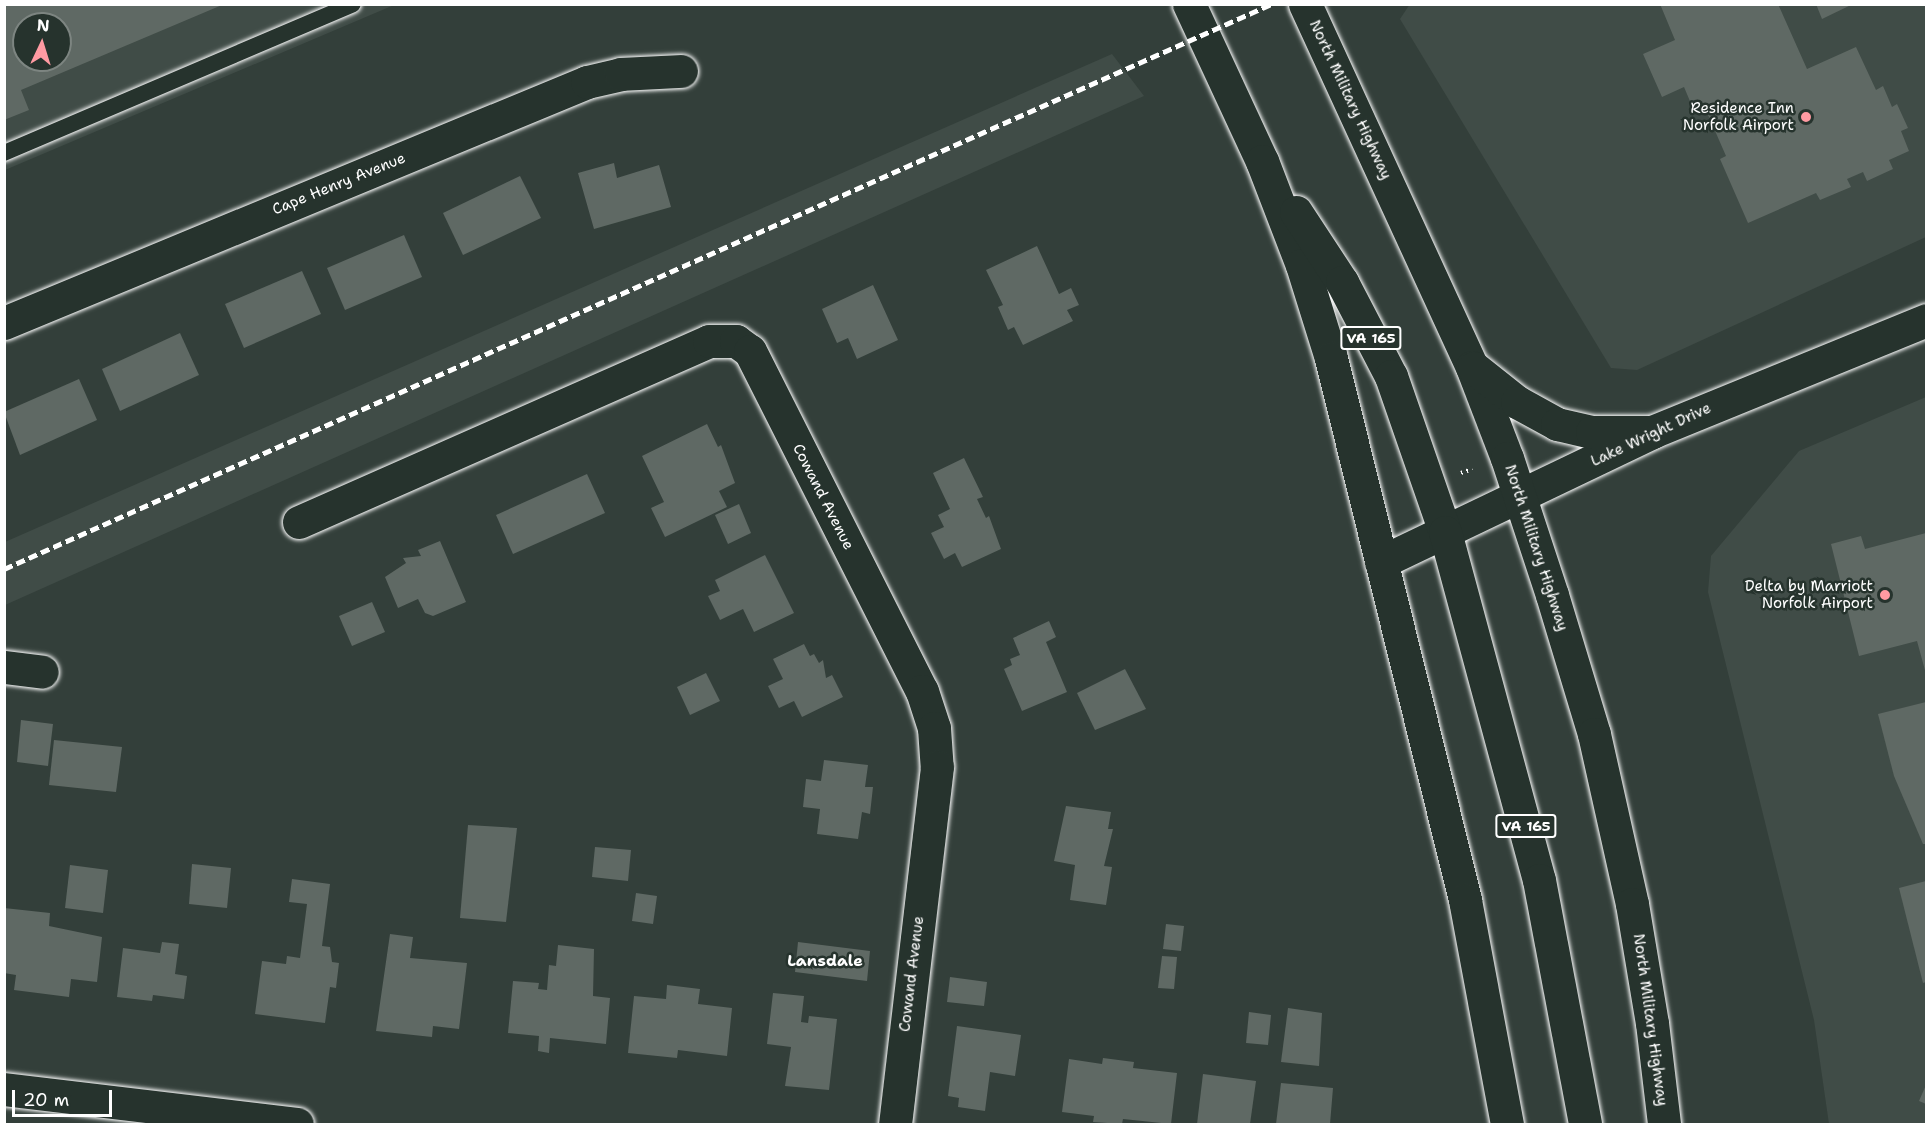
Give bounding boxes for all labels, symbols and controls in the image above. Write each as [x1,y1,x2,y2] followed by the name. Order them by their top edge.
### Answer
[12,12,72,72] north arrow
[36,15,50,36] text: N
[1305,17,1395,183] street label: North Military Highway
[1683,99,1794,134] place label: Residence Inn Norfolk Airport
[1799,110,1813,124] marker: Residence Inn Norfolk Airport
[270,149,408,219] street label: Cape Henry Avenue
[1340,327,1402,349] road number: VA 165
[1588,399,1714,471] street label: Lake Wright Drive
[789,441,857,553] street label: Cowand Avenue
[1501,463,1571,633] street label: North Military Highway
[1745,577,1873,612] place label: Delta by Marriott Norfolk Airport
[1878,588,1892,602] marker: Delta by Marriott Norfolk Airport
[1494,815,1558,837] road number: VA 165
[896,915,928,1033] street label: Cowand Avenue
[1629,933,1671,1107] street label: North Military Highway
[787,951,863,971] district label: Lansdale
[15,1078,116,1116] scale bar
[23,1088,69,1112] text: 20 m

